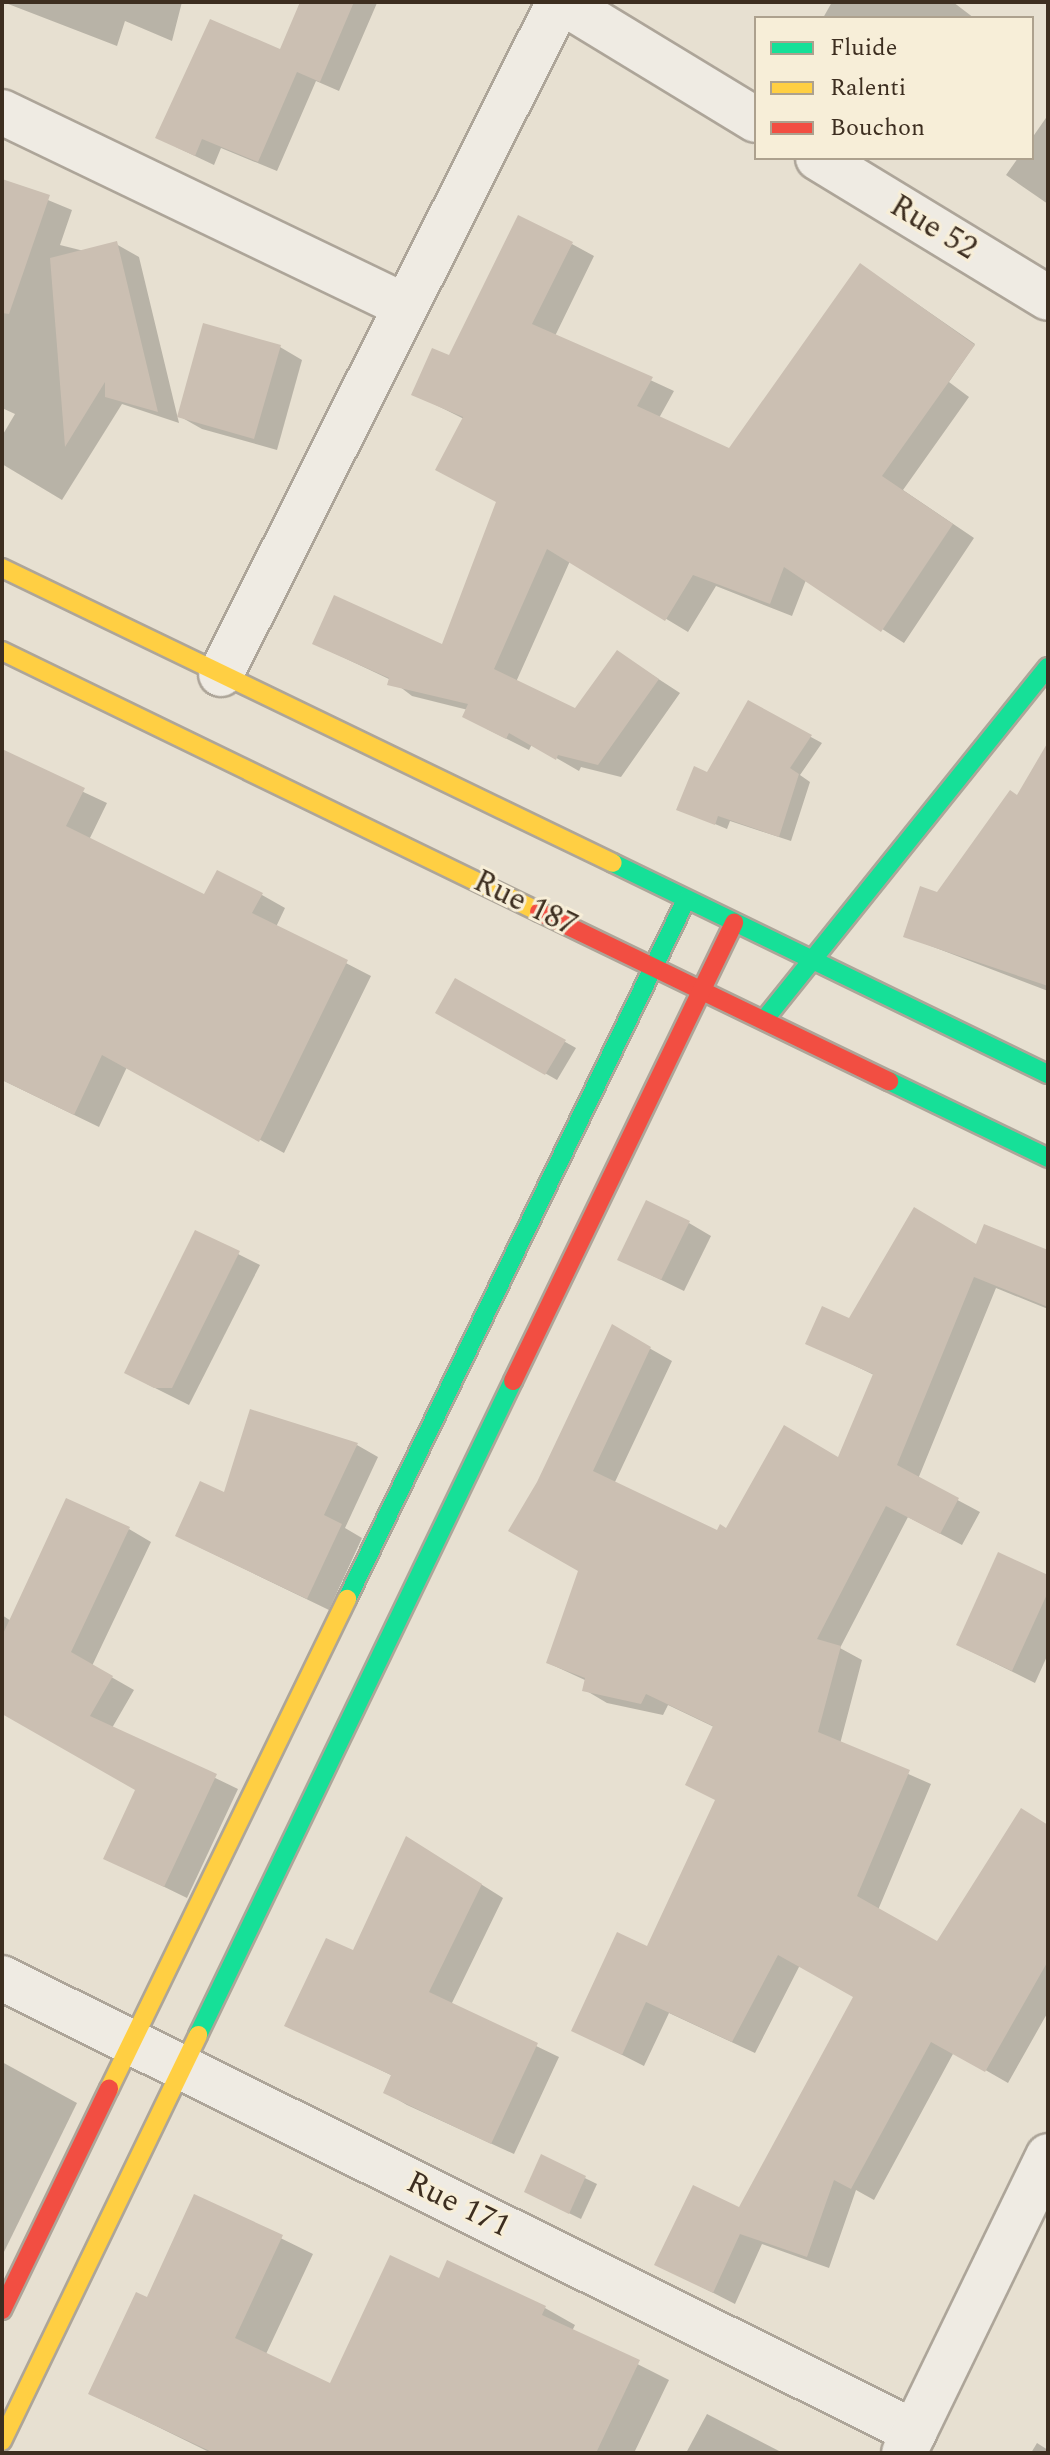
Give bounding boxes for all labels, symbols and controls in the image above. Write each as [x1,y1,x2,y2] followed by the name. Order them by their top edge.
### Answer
[754,16,1034,160] legend
[830,30,897,66] text: Fluide
[830,70,906,106] text: Ralenti
[830,110,925,146] text: Bouchon
[883,187,983,269] street label: Rue 52
[467,863,583,945] street label: Rue 187
[400,2164,516,2246] street label: Rue 171

